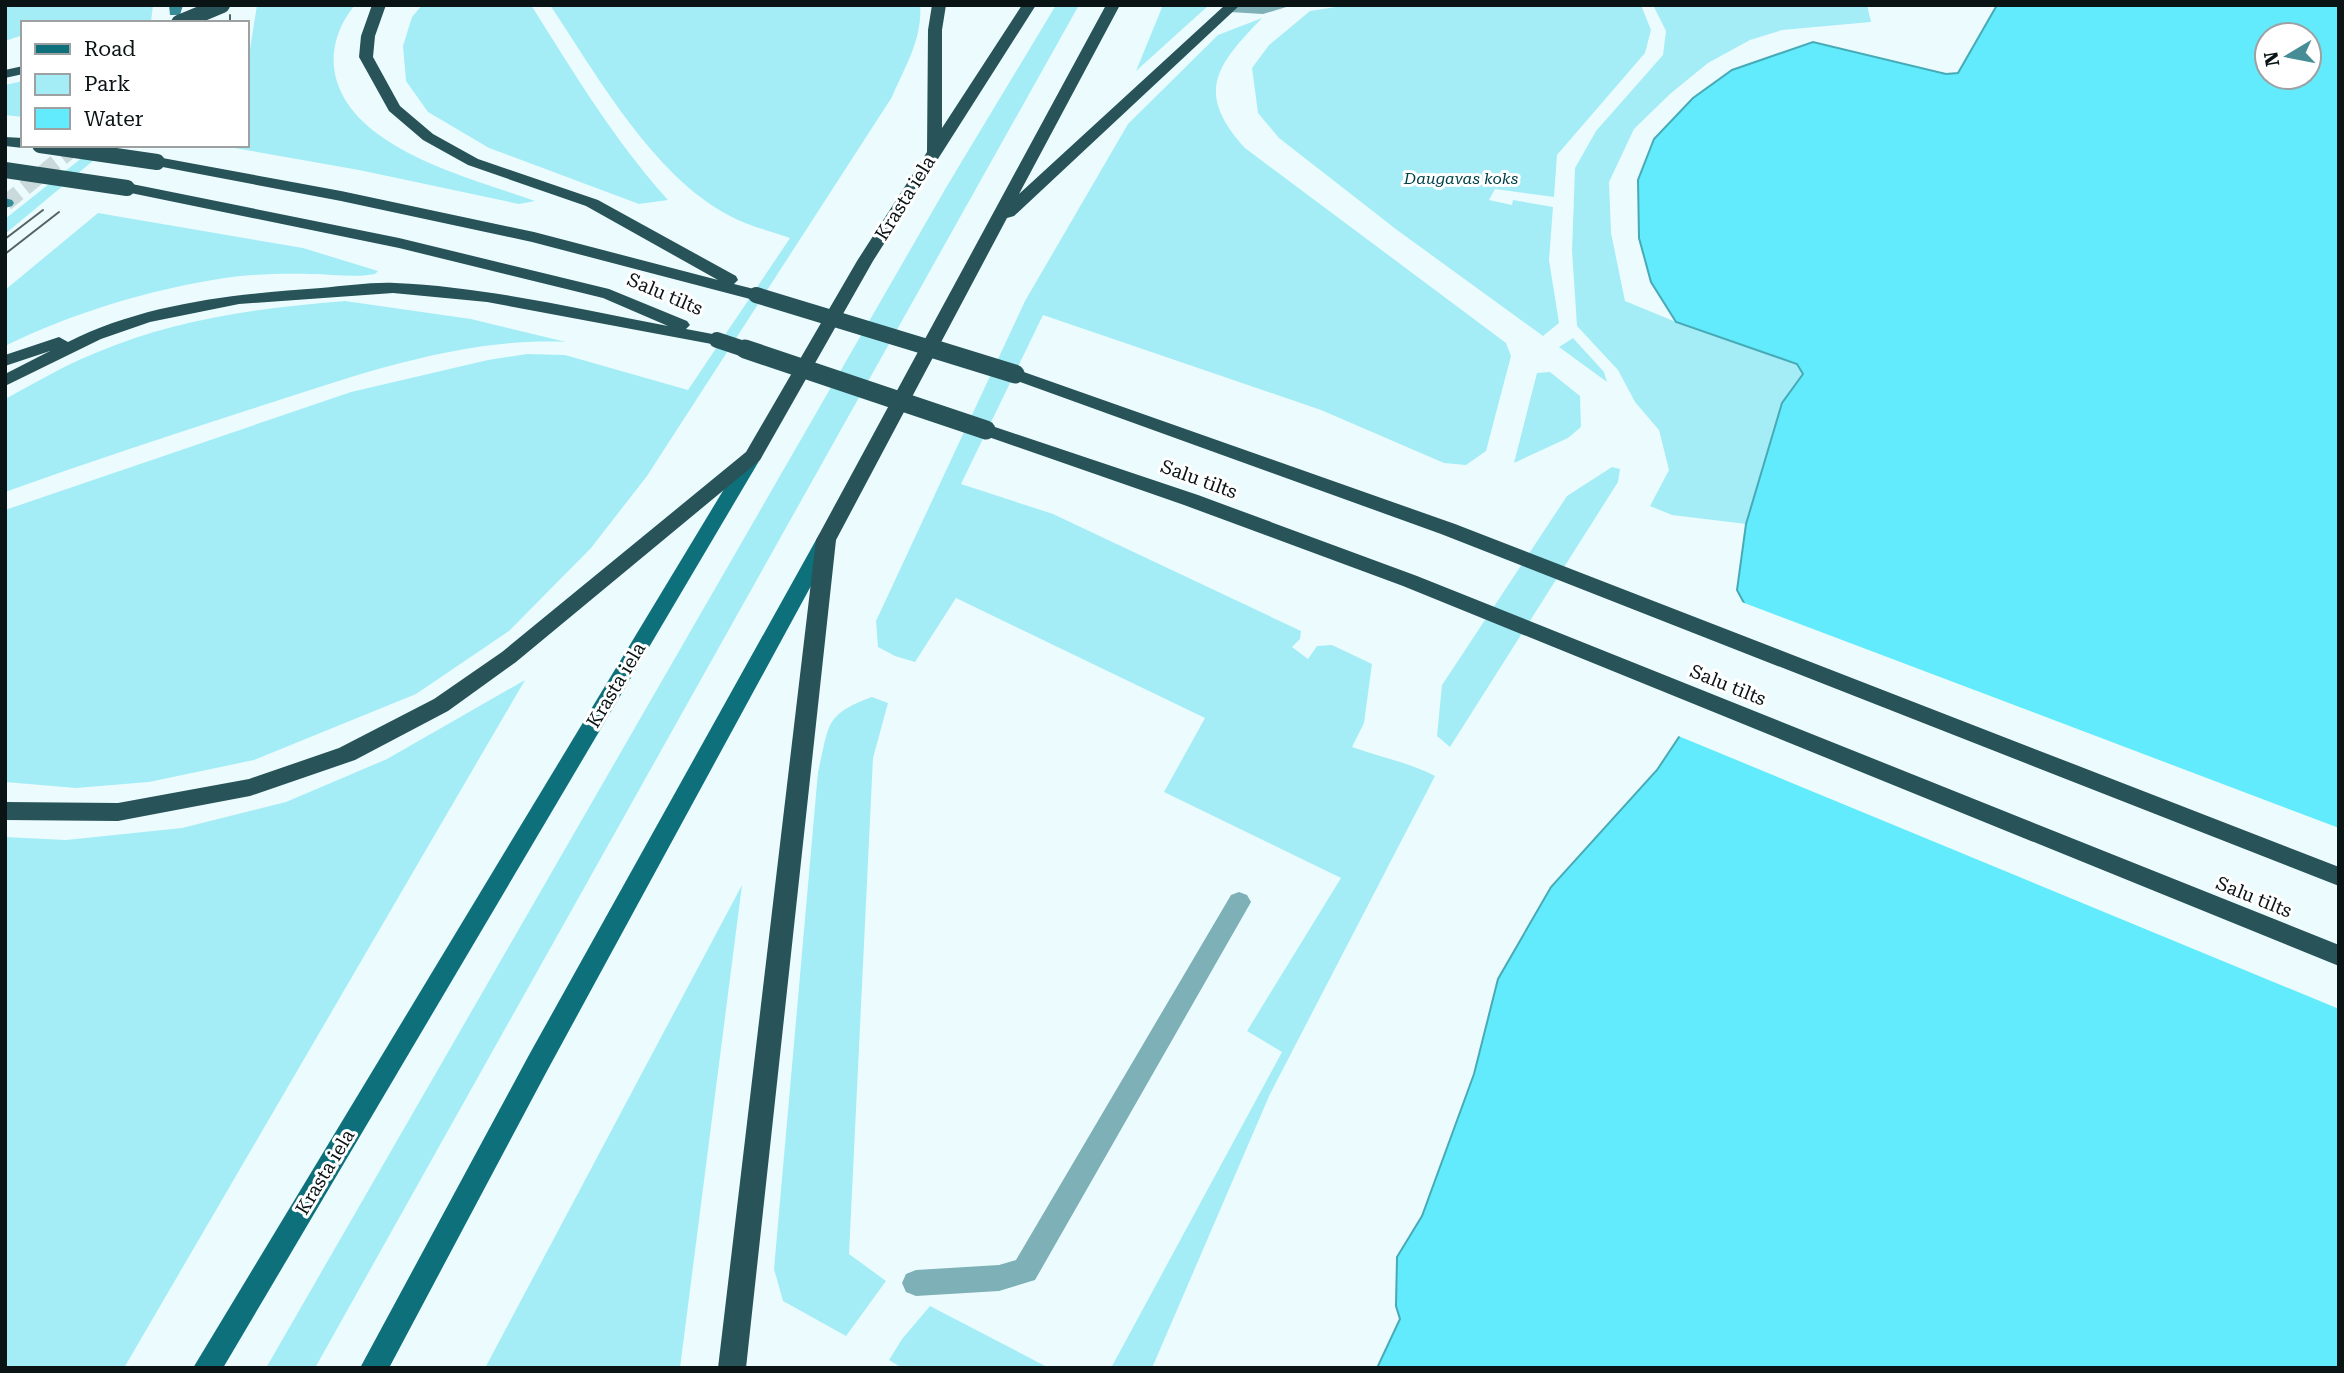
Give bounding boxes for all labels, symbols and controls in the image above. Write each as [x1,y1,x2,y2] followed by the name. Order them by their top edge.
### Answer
[21,21,248,147] legend
[2253,21,2323,91] north arrow
[84,37,136,61] text: Road
[2259,49,2284,68] text: N
[84,72,130,96] text: Park
[84,107,144,131] text: Water
[870,151,940,245] street label: Krasta iela
[1403,169,1518,188] park label: Daugavas koks
[624,268,706,320] street label: Salu tilts
[1158,455,1240,503] street label: Salu tilts
[582,638,651,732] street label: Krasta iela
[1687,659,1769,711] street label: Salu tilts
[2213,871,2295,923] street label: Salu tilts
[291,1125,360,1219] street label: Krasta iela

